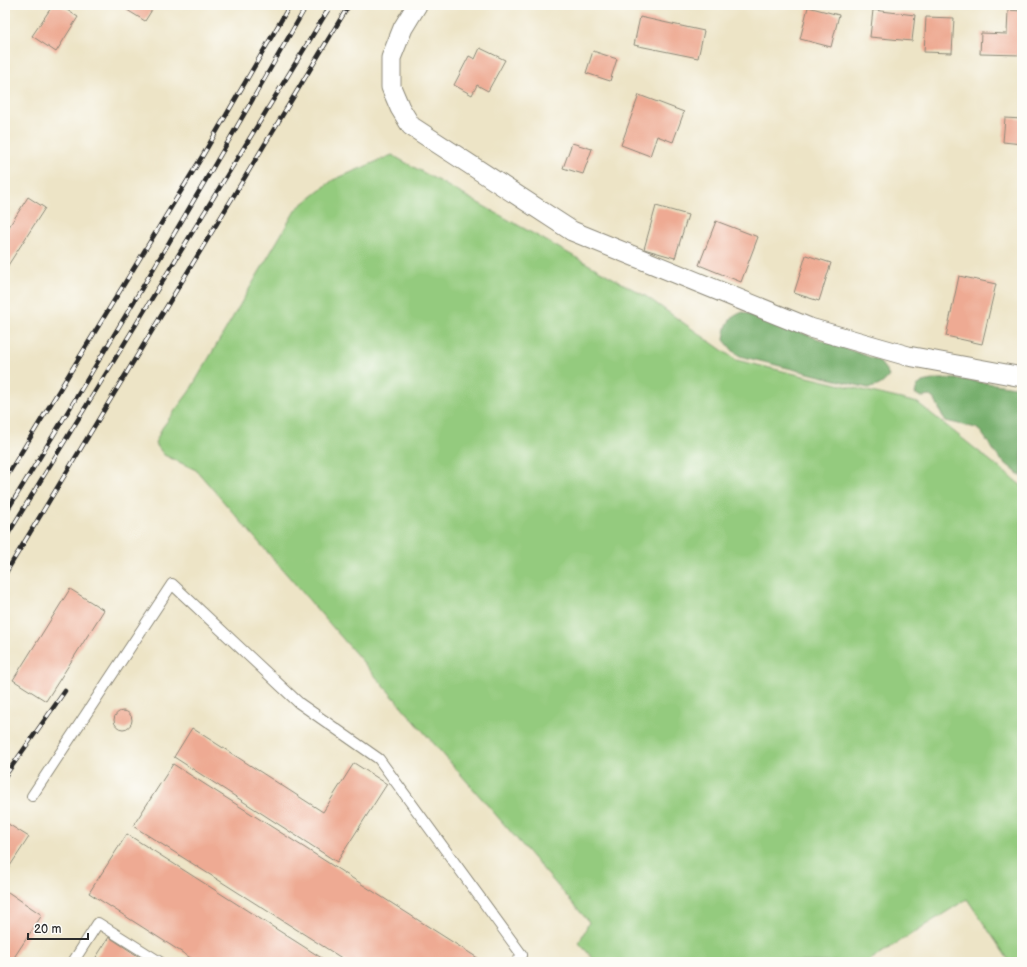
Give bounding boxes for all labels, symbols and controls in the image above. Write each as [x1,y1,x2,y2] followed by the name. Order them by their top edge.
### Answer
[28,915,88,941] scale bar
[34,922,61,937] text: 20 m

